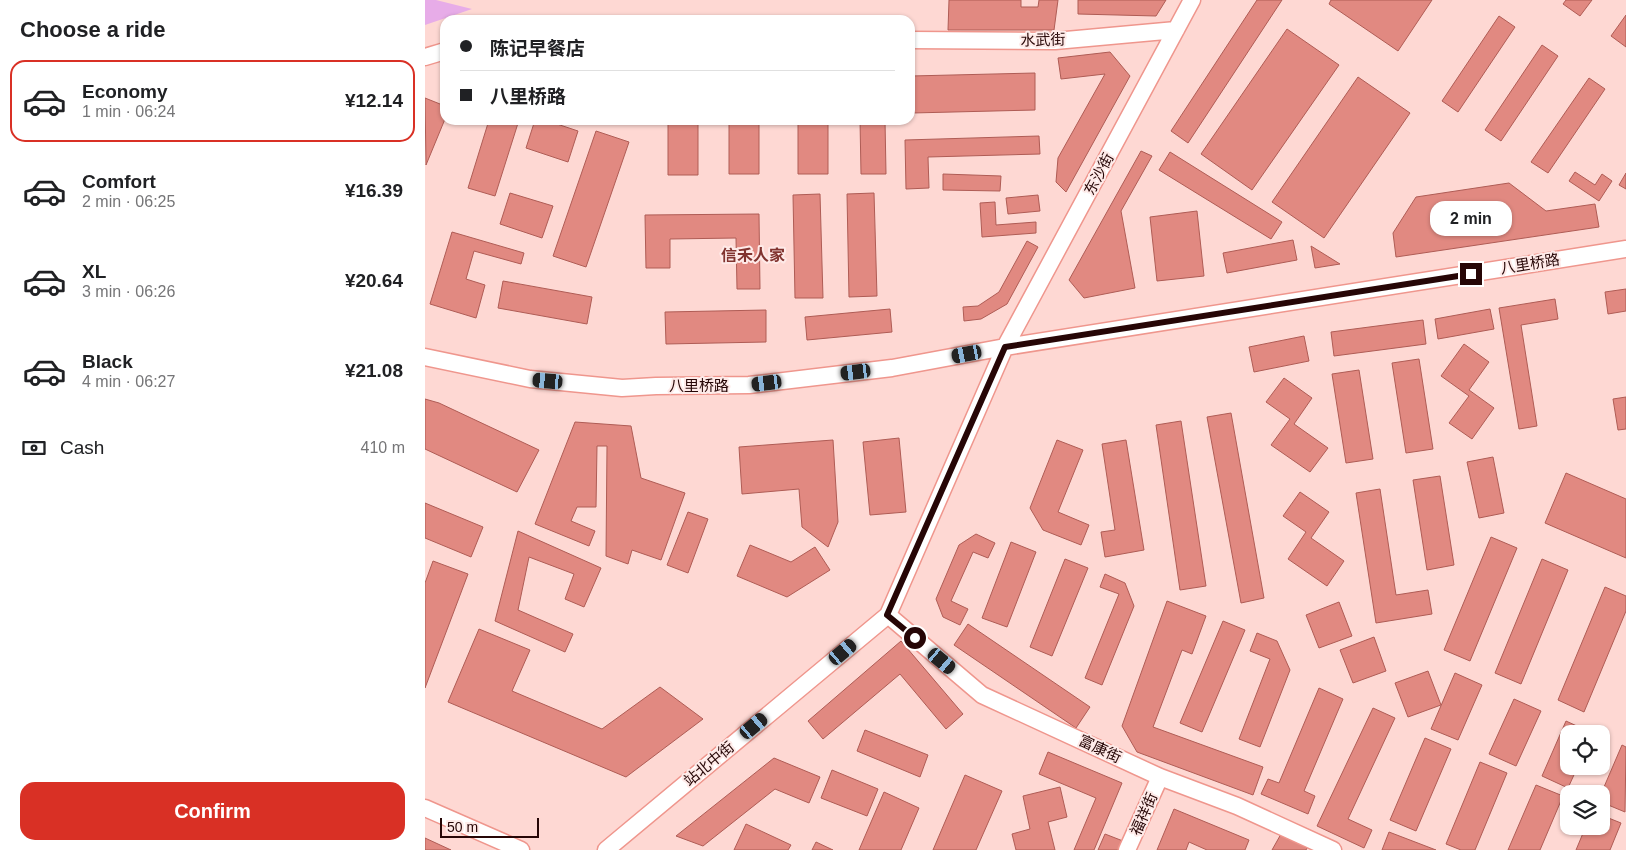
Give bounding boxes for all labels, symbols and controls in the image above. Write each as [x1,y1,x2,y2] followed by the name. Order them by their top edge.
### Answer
[20,17,165,42] text: Choose a ride
[1020,31,1066,48] street label: 水武街
[490,38,585,59] text: 陈记早餐店
[22,79,67,124] icon: car
[82,81,168,102] text: Economy
[490,86,566,107] text: 八里桥路
[345,90,403,111] text: ¥12.14
[82,103,175,120] text: 1 min · 06:24
[1080,150,1117,198] street label: 东沙街
[22,169,67,214] icon: car
[82,171,156,192] text: Comfort
[345,180,403,201] text: ¥16.39
[82,193,175,210] text: 2 min · 06:25
[1430,202,1512,236] callout: 2 min
[1450,210,1492,227] text: 2 min
[721,247,785,264] district label: 信禾人家
[1499,250,1561,277] street label: 八里桥路
[22,259,67,304] icon: car
[82,261,106,282] text: XL
[1460,263,1482,285] route end
[345,270,403,291] text: ¥20.64
[82,283,175,300] text: 3 min · 06:26
[950,344,983,364] car
[22,349,67,394] icon: car
[82,351,133,372] text: Black
[345,360,403,381] text: ¥21.08
[840,363,871,381] car
[532,372,563,390] car
[82,373,175,390] text: 4 min · 06:27
[751,374,782,392] car
[669,377,729,394] street label: 八里桥路
[20,434,48,462] icon: cash
[60,437,104,458] text: Cash
[361,439,405,456] text: 410 m
[904,627,926,649] route start
[826,637,859,667] car
[925,646,958,676] car
[737,711,770,741] car
[1560,725,1610,835] map controls
[1560,725,1610,775] button: locate
[1076,731,1124,766] street label: 富康街
[680,738,737,789] street label: 站北中街
[20,782,405,840] button: Confirm
[1560,785,1610,835] button: layers
[1127,790,1160,838] street label: 福祥街
[440,815,539,838] scale bar
[447,819,478,835] text: 50 m

